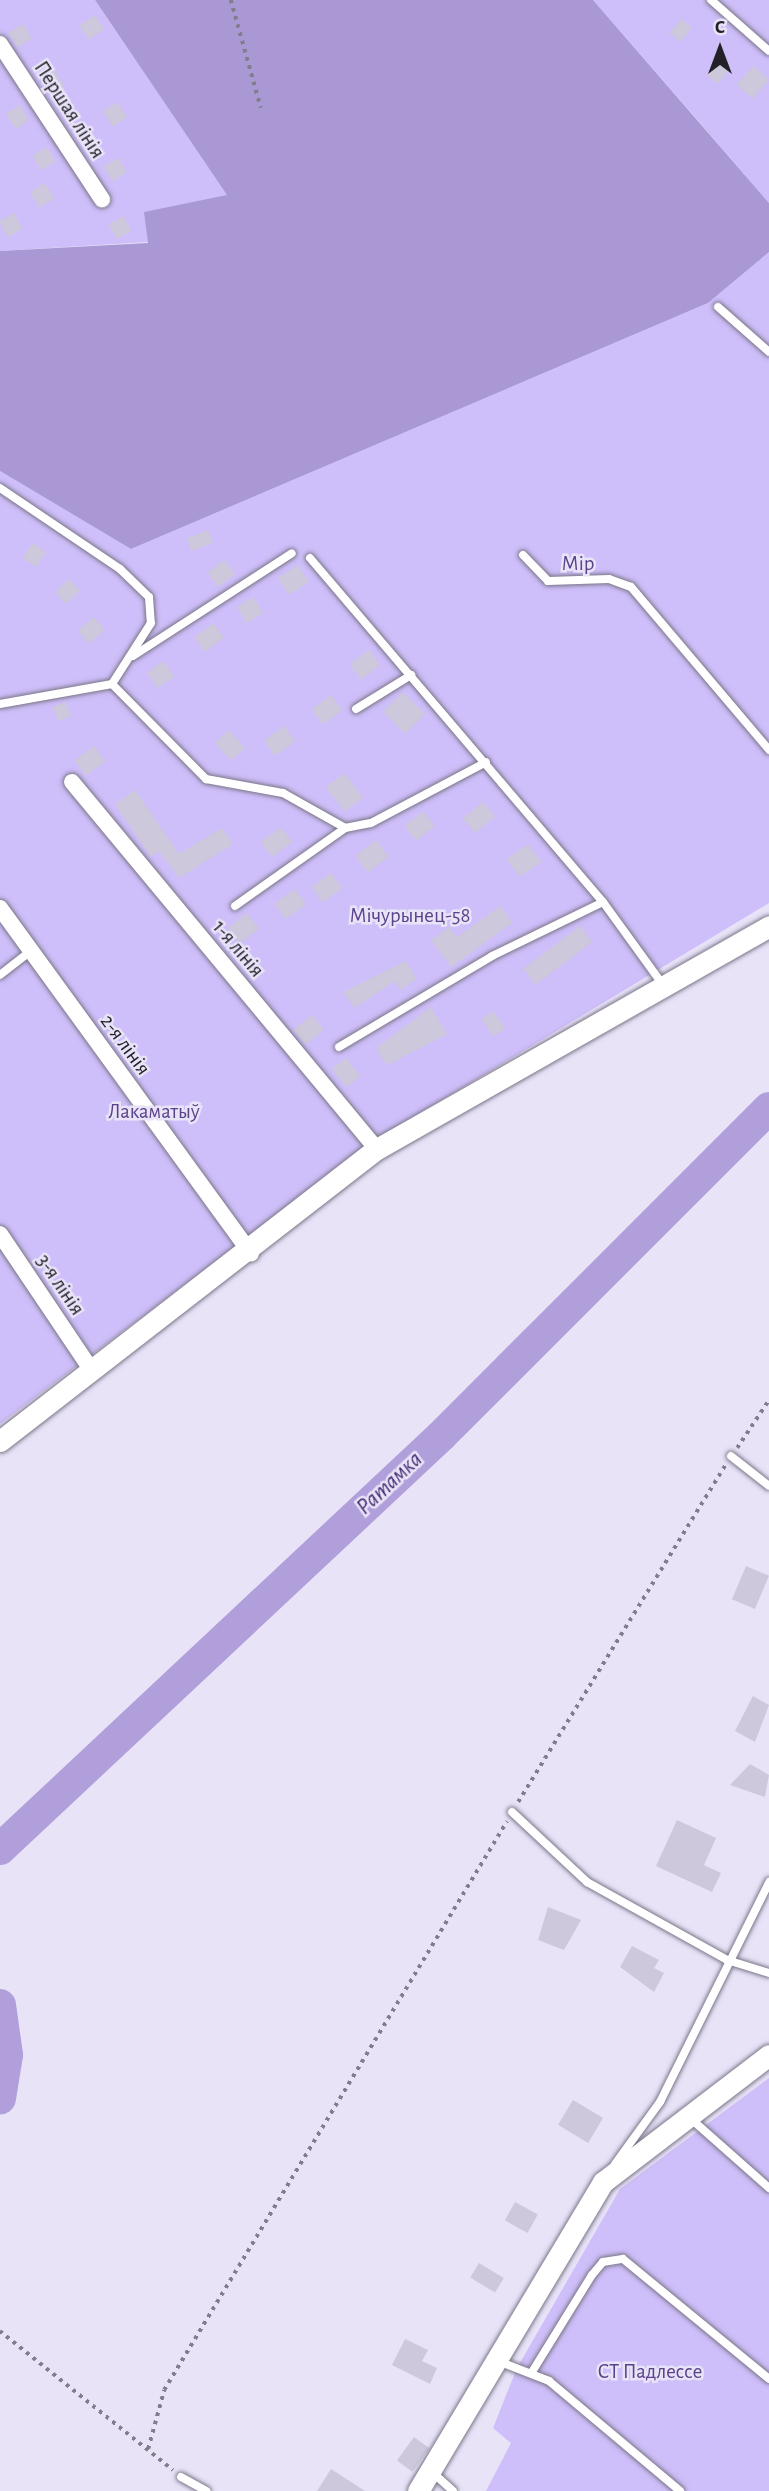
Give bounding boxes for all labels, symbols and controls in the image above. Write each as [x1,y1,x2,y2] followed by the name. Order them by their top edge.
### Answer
[685,14,755,84] north arrow
[715,18,725,37] text: С
[28,56,110,164] street label: Першая лінія
[562,551,594,577] park label: Мір
[349,903,471,929] park label: Мічурынец-58
[207,915,269,983] street label: 1-я лінія
[94,1010,156,1080] street label: 2-я лінія
[108,1099,200,1125] park label: Лакаматыў
[30,1250,90,1320] street label: 3-я лінія
[351,1447,429,1521] water label: Ратамка
[598,2359,702,2385] park label: СТ Падлессе

